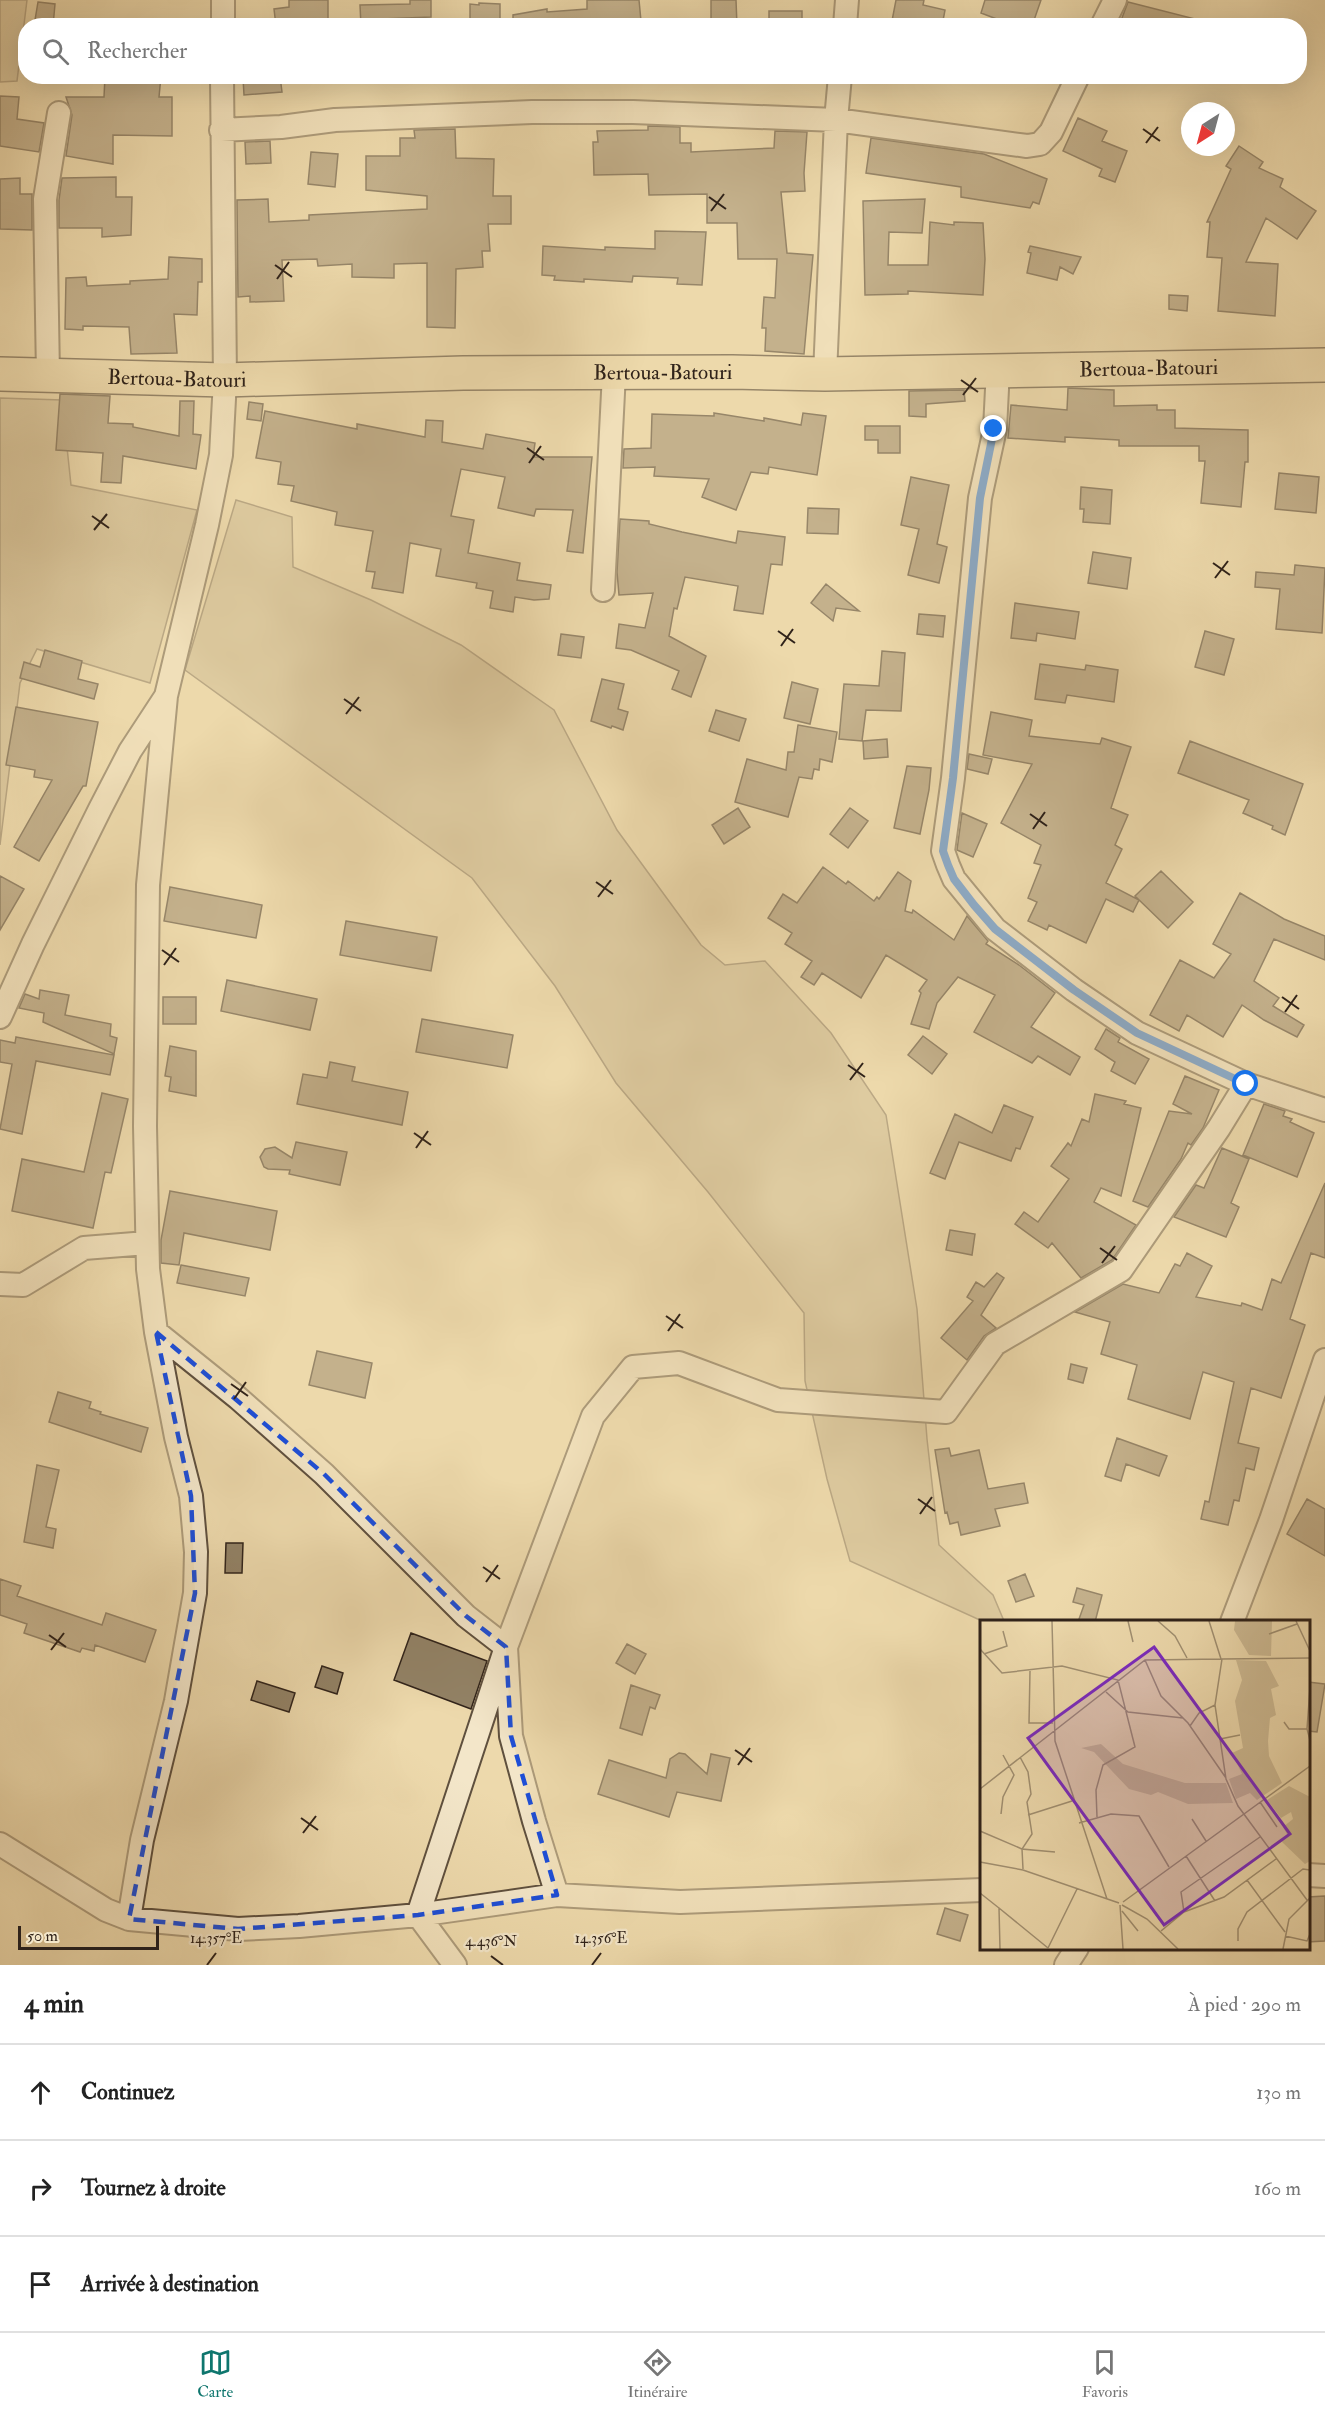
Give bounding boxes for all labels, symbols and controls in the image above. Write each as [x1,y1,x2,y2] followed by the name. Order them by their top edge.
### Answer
[18,18,1307,84] search box
[39,35,72,68] icon: search
[87,37,187,65] text: Rechercher
[1181,102,1235,156] north arrow
[1079,354,1219,383] street label: Bertoua-Batouri
[593,359,733,387] street label: Bertoua-Batouri
[107,364,247,394] street label: Bertoua-Batouri
[980,415,1006,441] route end
[1232,1070,1258,1096] route start
[980,1620,1310,1950] inset map
[18,1923,159,1950] scale bar
[27,1926,58,1946] text: 50 m
[190,1929,242,1948] text: 14.357°E
[575,1929,628,1948] text: 14.356°E
[465,1932,517,1951] text: 4.436°N
[24,1988,84,2020] text: 4 min
[1188,1992,1301,2017] text: À pied · 290 m
[24,2076,57,2109] icon: ahead
[81,2078,174,2106] text: Continuez
[1256,2080,1301,2105] text: 130 m
[24,2172,57,2205] icon: right
[81,2174,226,2202] text: Tournez à droite
[1254,2176,1301,2201] text: 160 m
[24,2268,57,2301] icon: arrive
[81,2270,259,2298] text: Arrivée à destination
[197,2346,233,2402] tab: Carte
[627,2346,687,2402] tab: Itinéraire
[1082,2346,1128,2402] tab: Favoris

